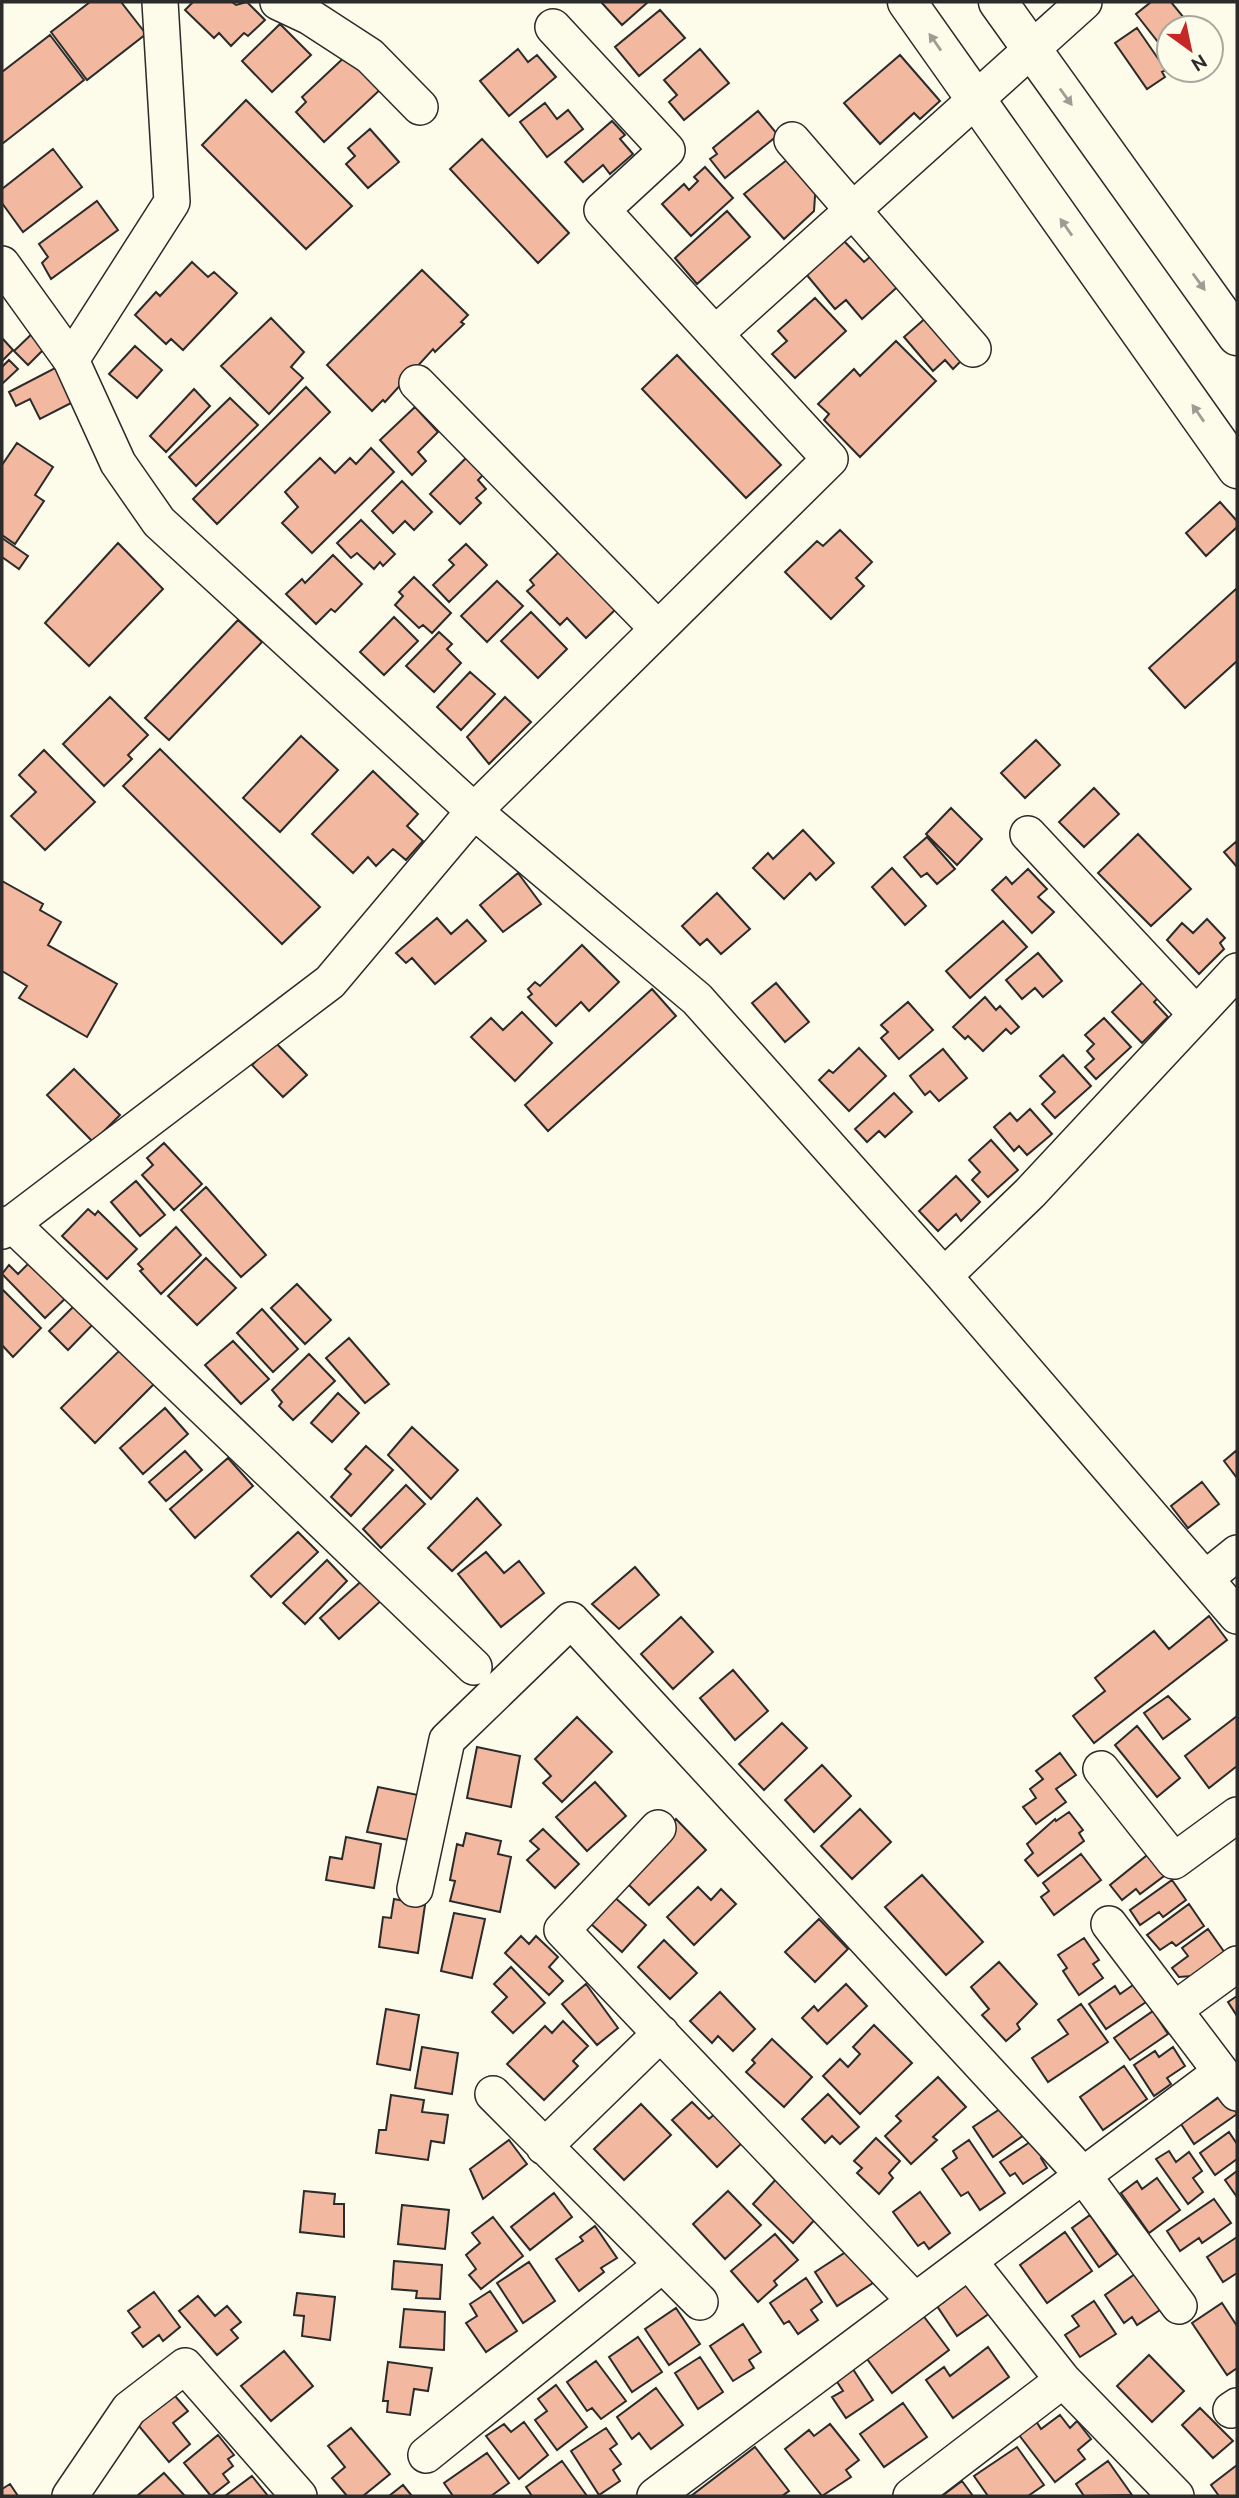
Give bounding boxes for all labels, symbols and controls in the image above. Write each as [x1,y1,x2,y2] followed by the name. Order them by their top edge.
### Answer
[1155,14,1225,84] north arrow
[928,33,942,51] one-way arrow
[1187,50,1211,76] text: N
[1059,88,1073,106] one-way arrow
[1060,218,1074,236] one-way arrow
[1192,273,1206,291] one-way arrow
[1191,404,1205,422] one-way arrow

